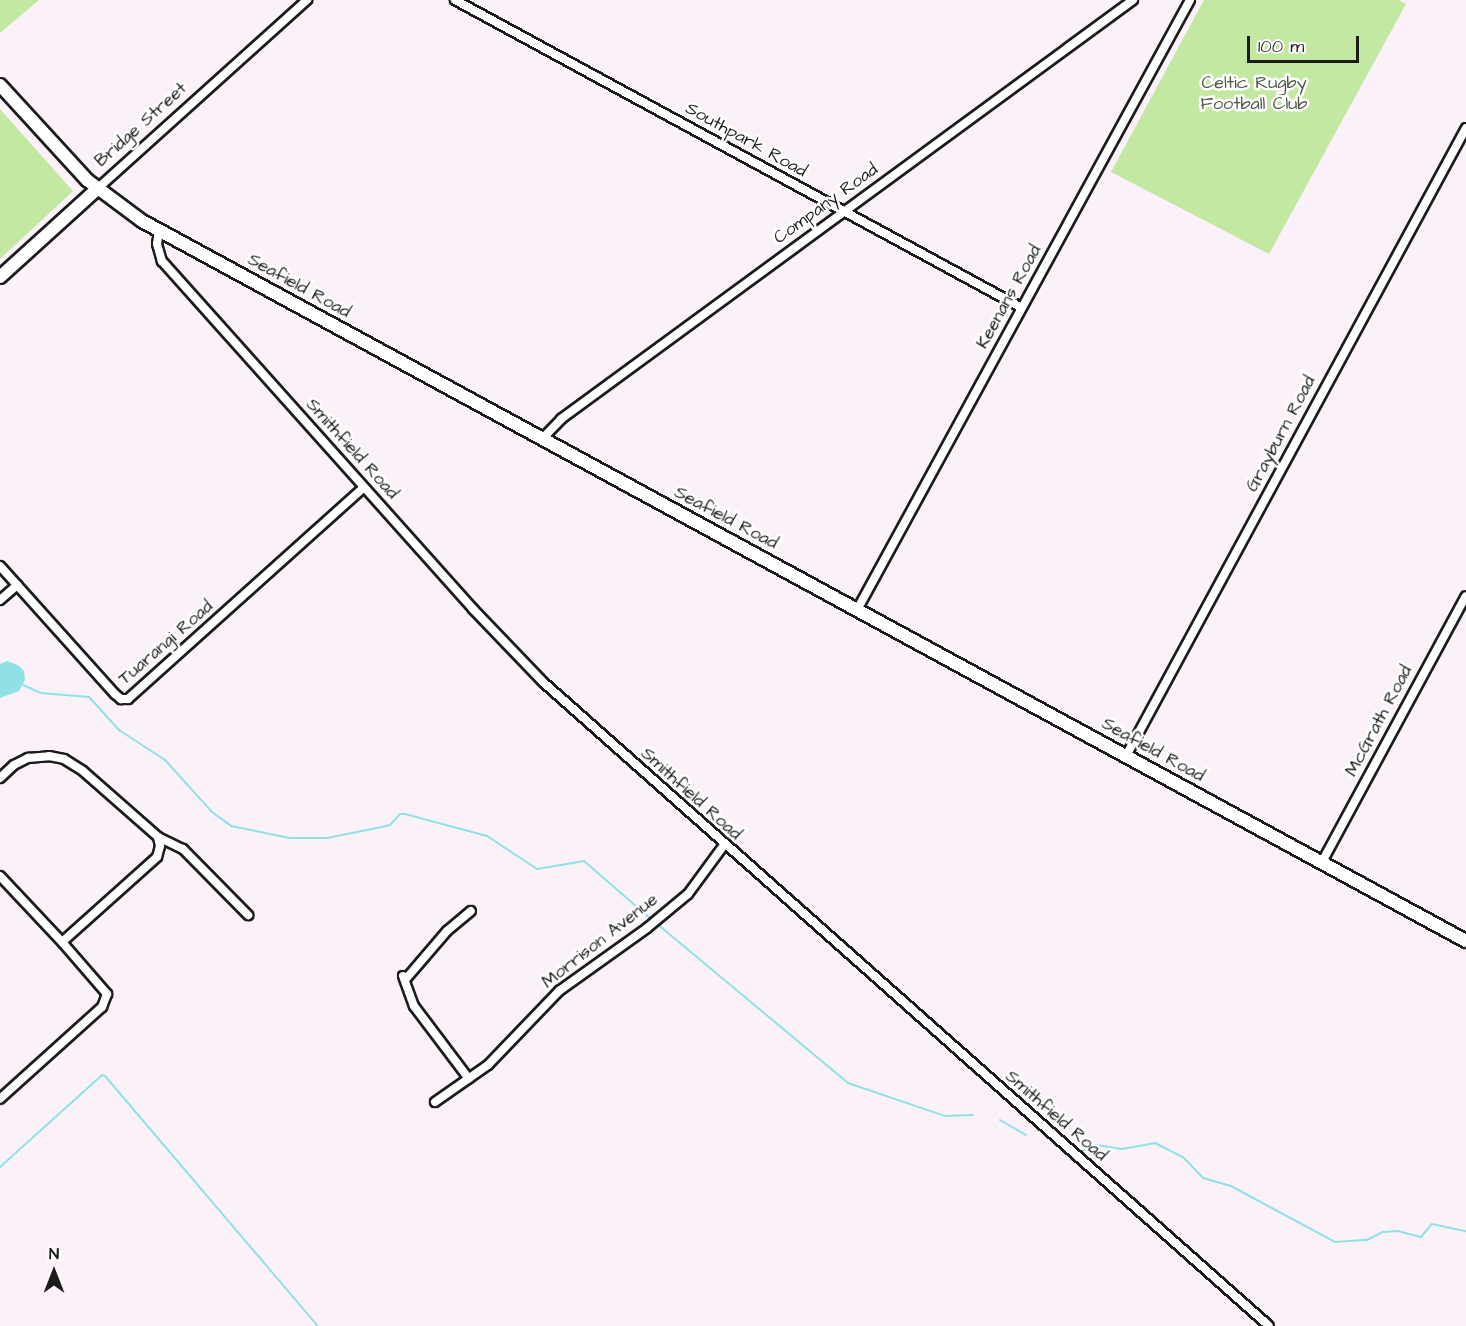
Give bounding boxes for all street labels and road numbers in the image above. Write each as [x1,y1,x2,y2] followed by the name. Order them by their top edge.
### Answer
[91,78,191,172] street label: Bridge Street
[681,98,811,182] street label: Southpark Road
[770,159,882,249] street label: Company Road
[972,241,1046,353] street label: Keenans Road
[244,249,354,323] street label: Seafield Road
[1241,372,1321,496] street label: Grayburn Road
[301,394,403,504] street label: Smithfield Road
[671,482,781,554] street label: Seafield Road
[114,596,218,690] street label: Tuarangi Road
[1341,662,1417,780] street label: McGrath Road
[1098,713,1208,787] street label: Seafield Road
[636,743,746,845] street label: Smithfield Road
[538,889,662,993] street label: Morrison Avenue
[1001,1066,1111,1166] street label: Smithfield Road

